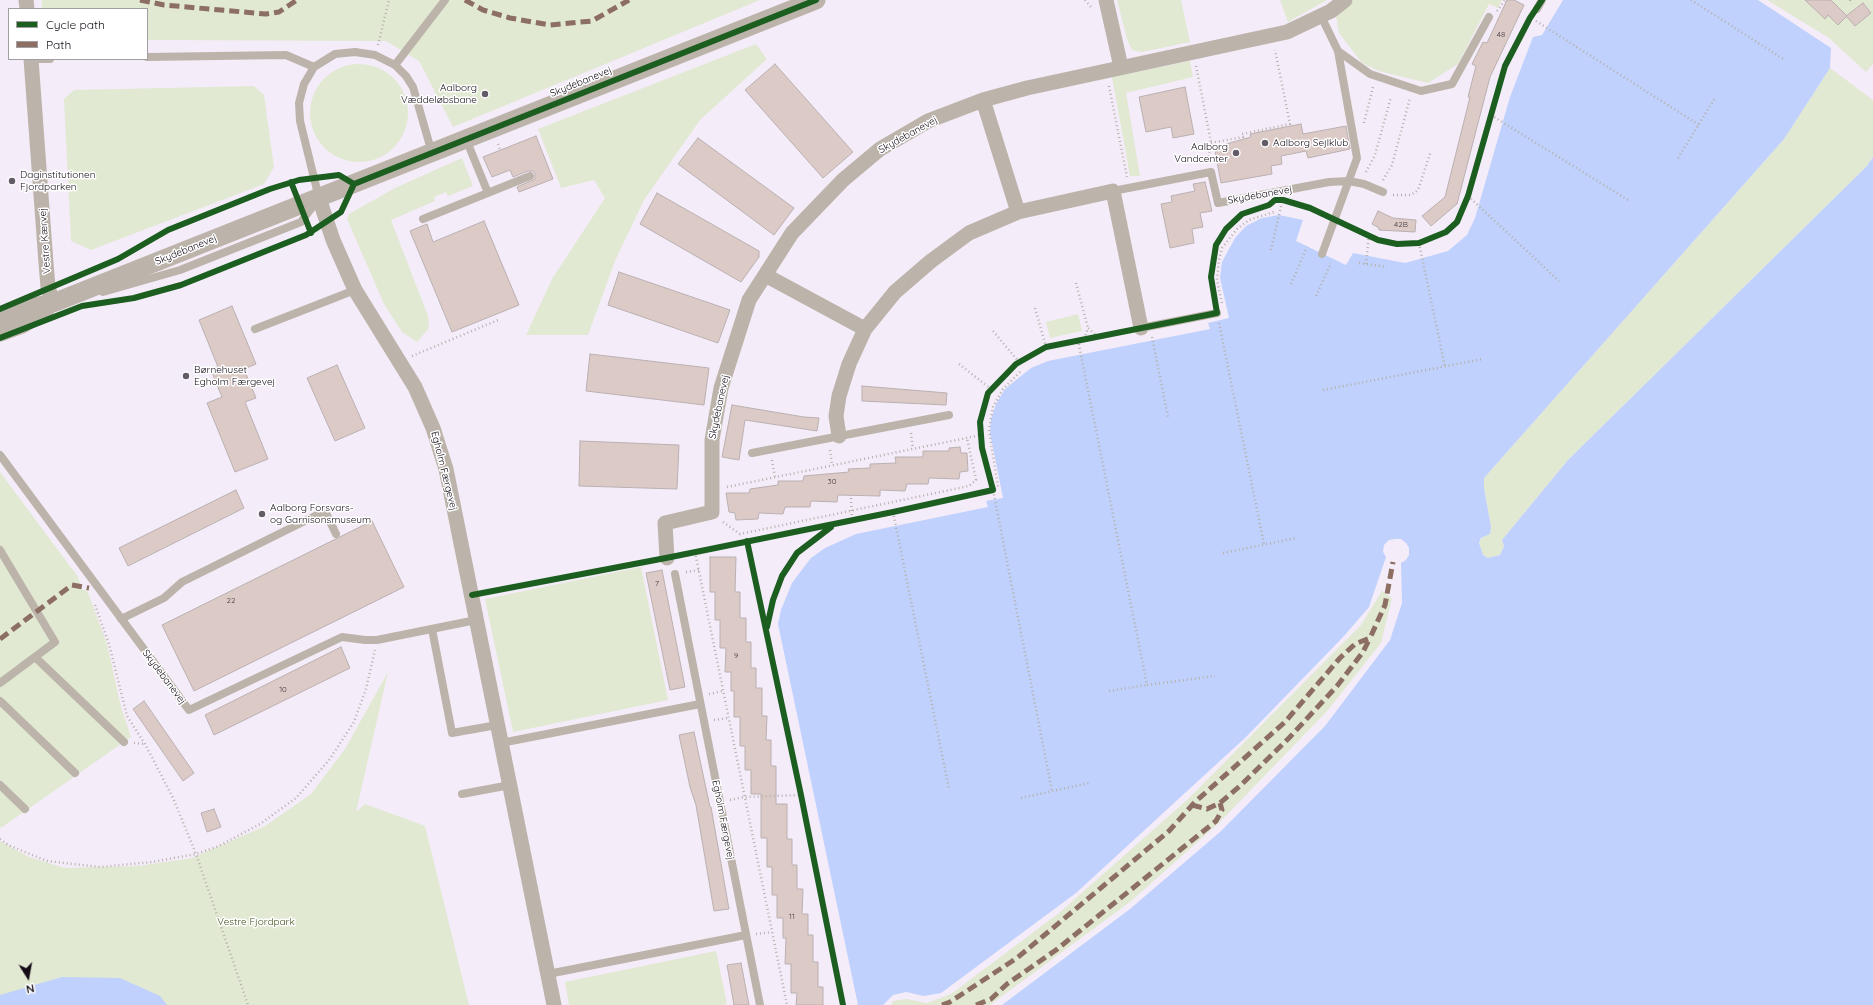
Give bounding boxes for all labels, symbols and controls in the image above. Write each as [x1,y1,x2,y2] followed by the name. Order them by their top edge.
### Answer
[8,8,148,60] legend
[46,17,105,32] text: Cycle path
[1497,30,1505,40] house number: 48
[46,37,71,52] text: Path
[548,64,614,100] street label: Skydebanevej
[401,82,477,106] place label: Aalborg Væddeløbsbane
[480,89,490,99] marker: Aalborg Væddeløbsbane
[876,114,940,156] street label: Skydebanevej
[1273,137,1348,149] place label: Aalborg Sejlklub
[1260,138,1270,148] marker: Aalborg Sejlklub
[1174,141,1228,164] place label: Aalborg Vandcenter
[1231,148,1241,158] marker: Aalborg Vandcenter
[20,169,95,192] place label: Daginstitutionen Fjordparken
[7,176,17,186] marker: Daginstitutionen Fjordparken
[1227,183,1293,207] street label: Skydebanevej
[37,208,53,274] street label: Vestre Kærvej
[1394,220,1408,230] house number: 42B
[153,232,219,268] street label: Skydebanevej
[194,364,275,388] place label: Børnehuset Egholm Færgevej
[181,371,191,381] marker: Børnehuset Egholm Færgevej
[706,374,732,440] street label: Skydebanevej
[428,430,460,512] street label: Egholm Færgevej
[828,477,836,487] house number: 30
[270,502,371,526] place label: Aalborg Forsvars- og Garnisonsmuseum
[257,509,267,519] marker: Aalborg Forsvars- og Garnisonsmuseum
[655,579,659,589] house number: 7
[227,596,235,606] house number: 22
[140,647,188,707] street label: Skydebanevej
[734,651,738,661] house number: 9
[279,685,287,695] house number: 10
[709,779,737,861] street label: Egholm Færgevej
[789,912,795,922] house number: 11
[217,916,295,928] park label: Vestre Fjordpark
[8,957,48,997] north arrow
[25,981,36,996] text: N

